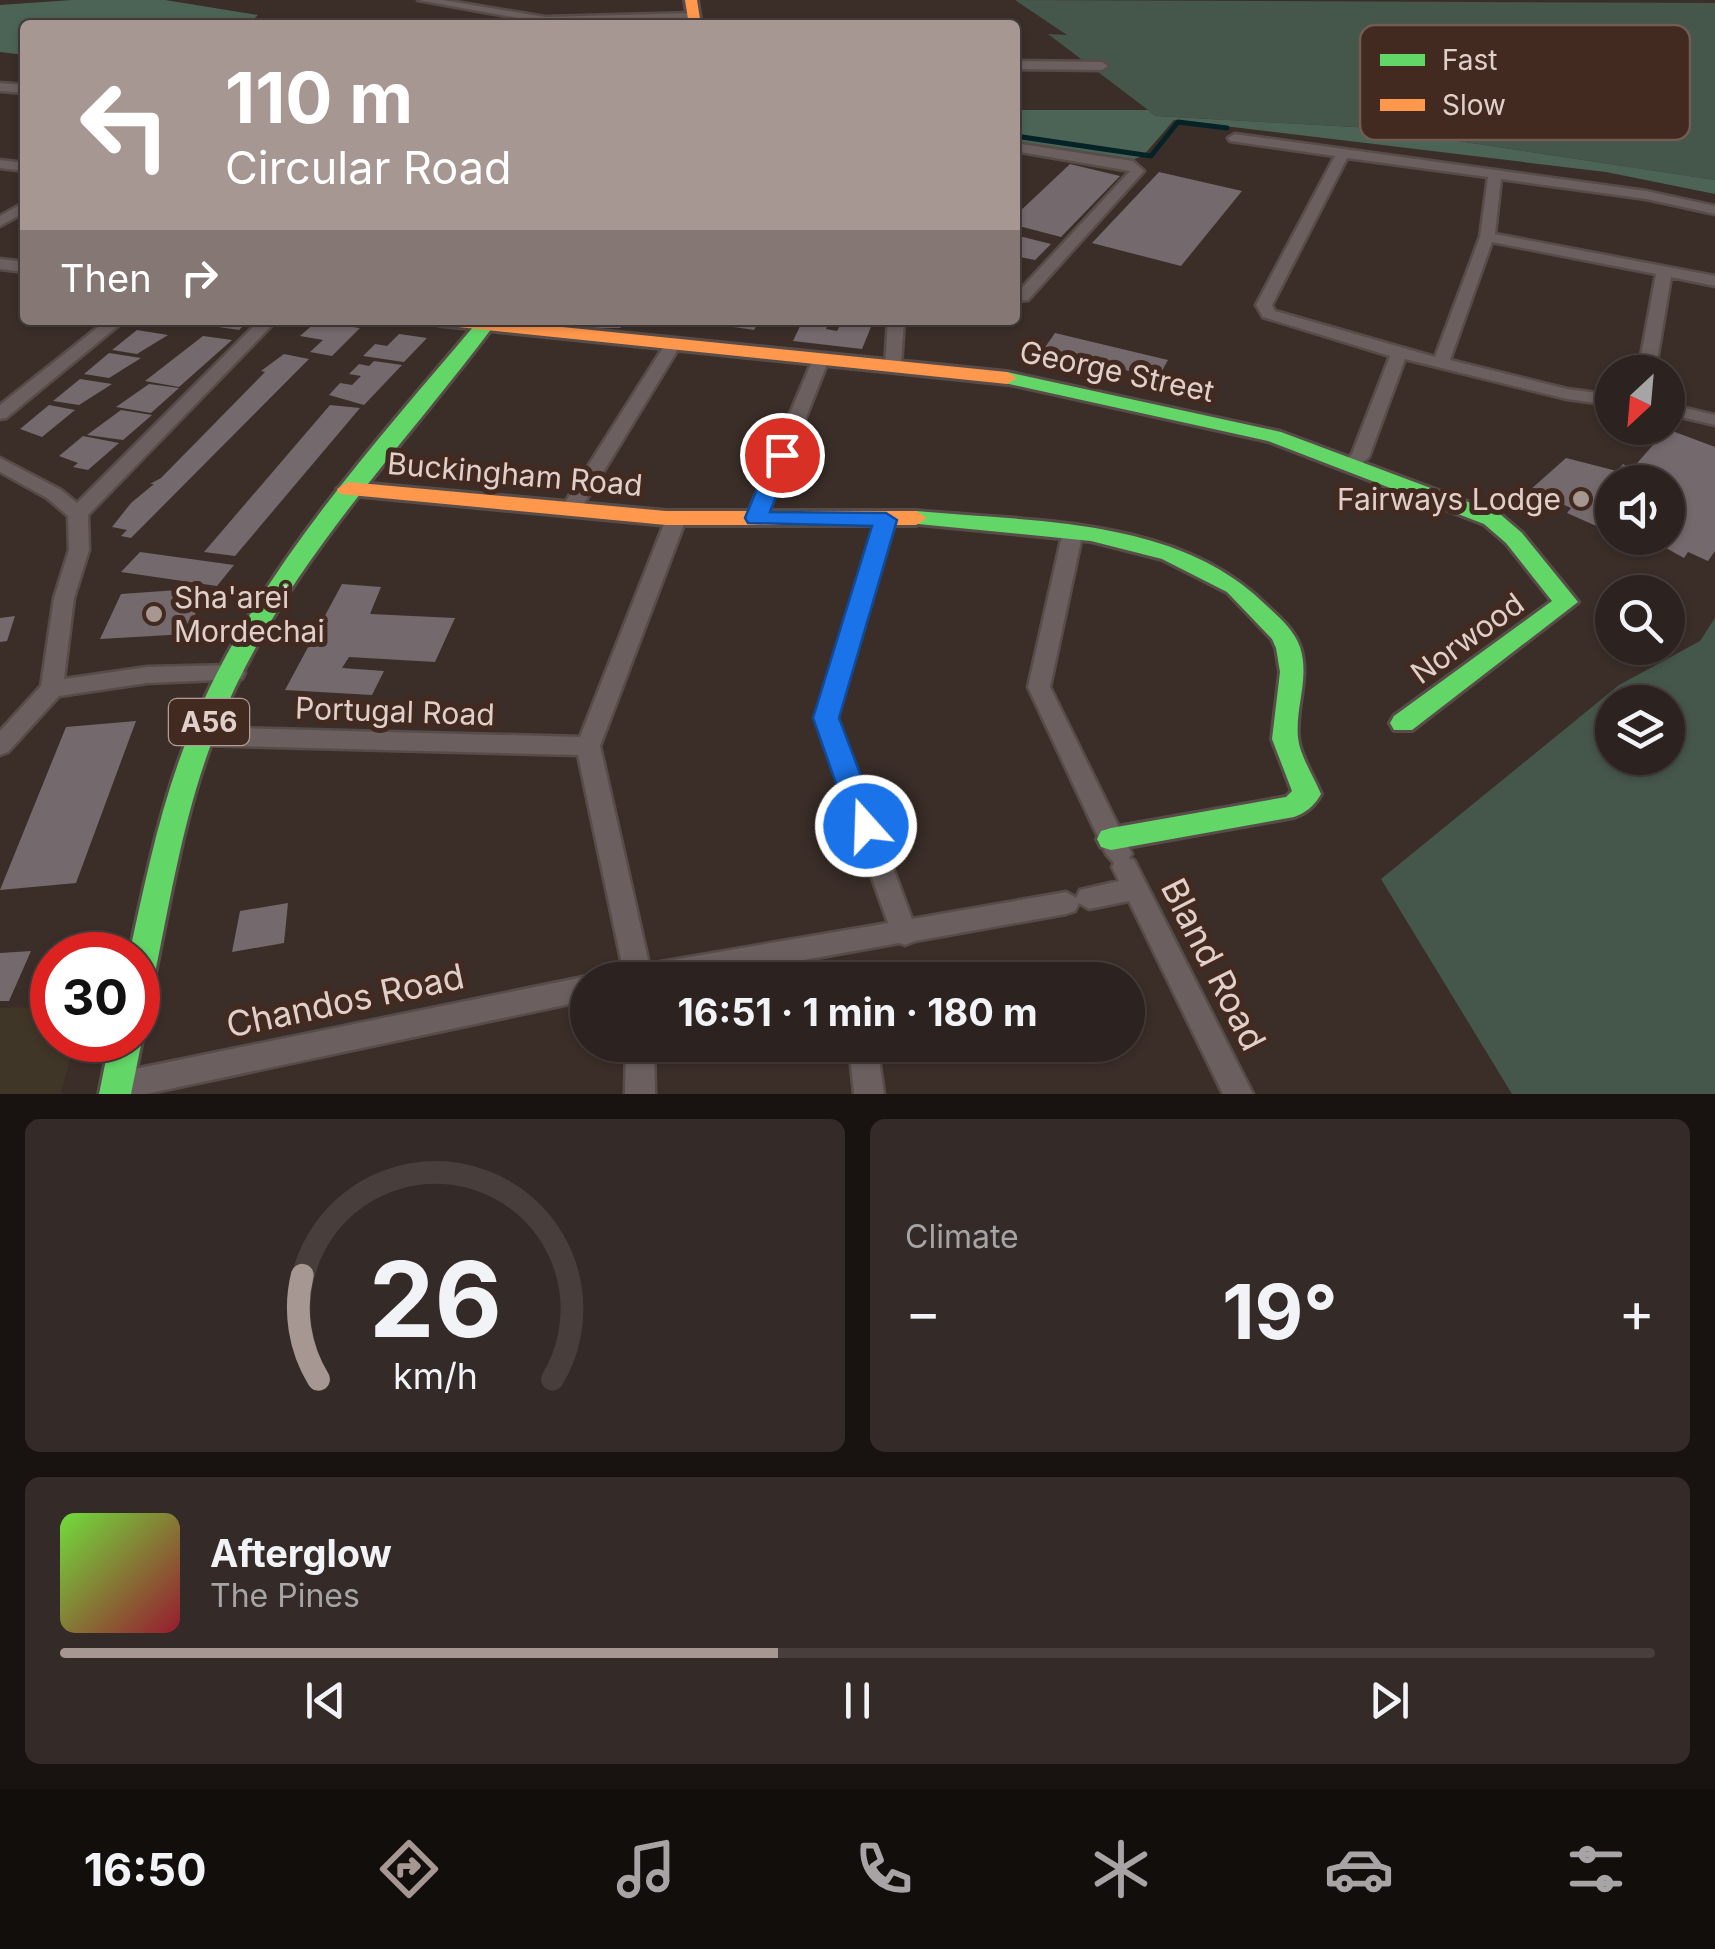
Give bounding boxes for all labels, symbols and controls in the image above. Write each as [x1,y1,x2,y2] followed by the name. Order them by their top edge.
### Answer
[1360,25,1690,140] legend
[1442,43,1498,77] text: Fast
[225,55,413,140] text: 110 m
[60,60,190,190] icon: left
[1442,88,1506,122] text: Slow
[225,140,512,195] text: Circular Road
[172,250,227,305] icon: right
[60,255,152,301] text: Then
[1017,333,1218,409] street label: George Street
[1595,355,1685,445] north arrow
[1595,355,1685,775] map controls
[740,413,825,498] pin
[755,428,810,483] icon: arrive
[386,445,644,503] street label: Buckingham Road
[1595,465,1685,555] button: sound
[1337,481,1561,517] place label: Fairways Lodge
[1570,488,1592,510] marker: Fairways Lodge
[1595,575,1685,665] button: search
[174,579,325,649] place label: Sha'arei Mordechai
[1404,585,1530,691] street label: Norwood
[143,603,165,625] marker: Sha'arei Mordechai
[1595,685,1685,775] button: layers
[295,690,495,732] street label: Portugal Road
[169,699,249,745] road number: A56
[814,774,918,878] position arrow
[1153,871,1275,1057] street label: Bland Road
[30,932,160,1062] speed limit sign: 30
[222,954,468,1046] street label: Chandos Road
[677,989,1038,1035] text: 16:51 · 1 min · 180 m
[905,1217,1019,1256] text: Climate
[368,1236,502,1362] text: 26
[1222,1266,1338,1357] text: 19°
[905,1279,941,1345] text: −
[1619,1279,1655,1345] text: +
[393,1354,477,1398] text: km/h
[210,1530,392,1576] text: Afterglow
[210,1576,360,1615] text: The Pines
[298,1673,353,1728] icon: previous
[830,1673,885,1728] icon: pause
[1362,1673,1417,1728] icon: next
[374,1834,444,1904] icon: directions
[611,1834,681,1904] icon: music
[849,1834,919,1904] icon: phone
[1086,1834,1156,1904] icon: climate
[1324,1834,1394,1904] icon: car
[1561,1834,1631,1904] icon: filters
[84,1842,206,1897] text: 16:50

